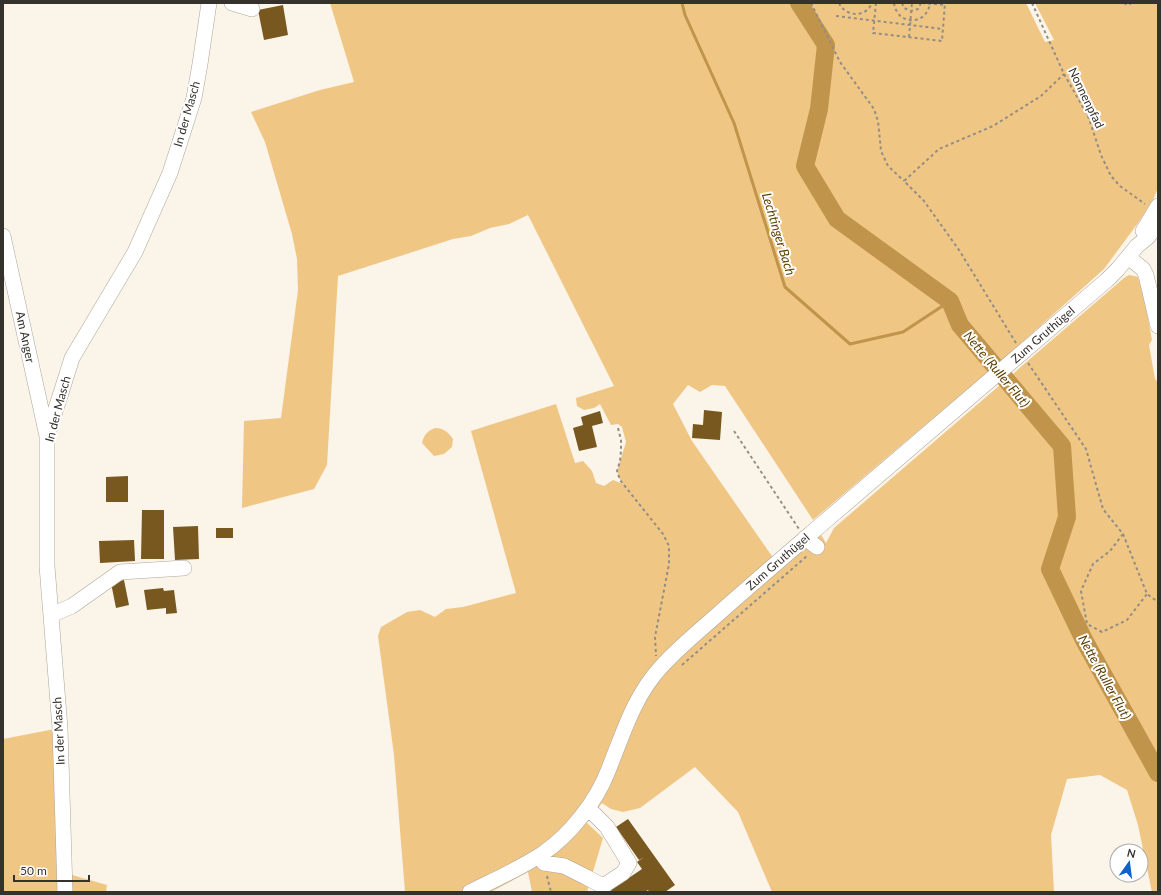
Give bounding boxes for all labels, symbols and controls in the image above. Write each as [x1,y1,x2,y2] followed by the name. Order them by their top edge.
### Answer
[1065,65,1108,131] street label: Nonnenpfad
[170,79,203,149] street label: In der Masch
[759,191,799,277] water label: Lechtinger Bach
[1008,303,1078,366] street label: Zum Gruthügel
[13,310,38,365] street label: Am Anger
[961,328,1033,410] water label: Nette (Ruller Flut)
[41,374,74,444] street label: In der Masch
[743,530,813,593] street label: Zum Gruthügel
[1075,632,1135,722] water label: Nette (Ruller Flut)
[49,697,68,765] street label: In der Masch
[1109,843,1149,883] north arrow
[1126,845,1137,860] text: N
[14,857,89,883] scale bar
[20,863,47,878] text: 50 m

